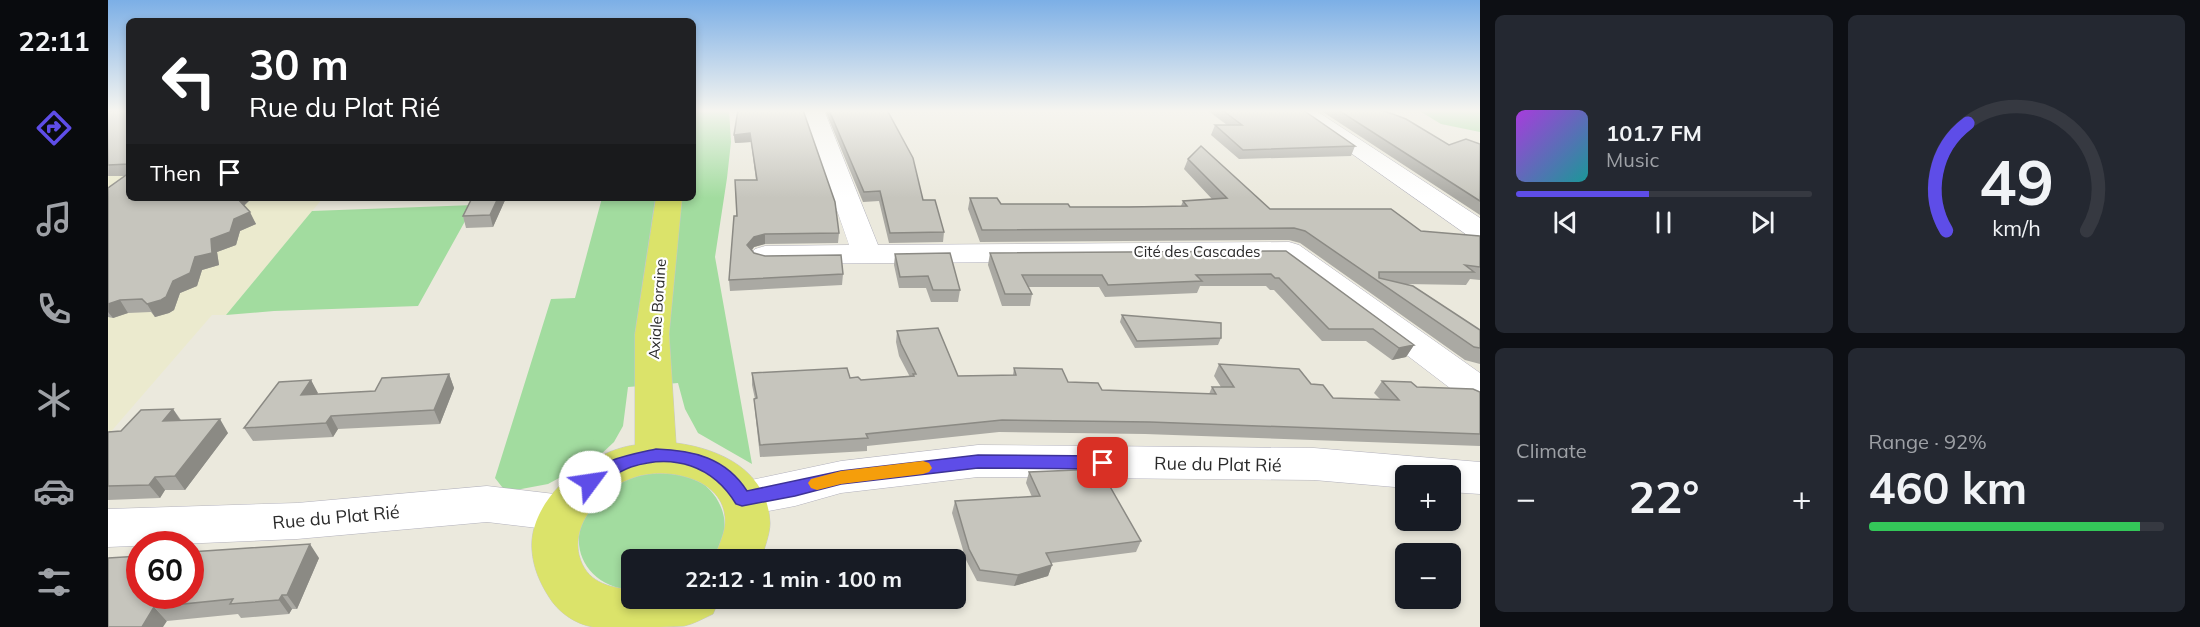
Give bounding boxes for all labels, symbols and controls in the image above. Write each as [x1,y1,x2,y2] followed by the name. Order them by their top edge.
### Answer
[18,24,90,58] text: 22:11
[249,38,349,91] text: 30 m
[150,42,228,120] icon: left
[249,90,440,124] text: Rue du Plat Rié
[33,107,75,149] icon: directions
[1606,119,1702,147] text: 101.7 FM
[1979,142,2054,221] text: 49
[1606,147,1659,172] text: Music
[213,156,246,189] icon: arrive
[150,159,201,187] text: Then
[33,198,75,240] icon: music
[1549,206,1582,239] icon: previous
[1647,206,1680,239] icon: pause
[1746,206,1779,239] icon: next
[1992,215,2040,242] text: km/h
[1133,242,1261,261] street label: Cité des Cascades
[644,258,670,360] street label: Axiale Boraine
[33,288,75,330] icon: phone
[33,379,75,421] icon: climate
[1869,429,1987,454] text: Range · 92%
[1077,437,1128,488] pin
[1516,438,1587,463] text: Climate
[1086,446,1119,479] icon: arrive
[558,450,622,514] position arrow
[1154,451,1282,477] street label: Rue du Plat Rié
[1869,459,2027,515] text: 460 km
[1395,465,1461,609] map controls
[1395,465,1461,531] button: +
[1628,468,1699,524] text: 22°
[33,470,75,512] icon: car
[1516,477,1536,518] text: −
[1792,477,1812,518] text: +
[271,500,401,534] street label: Rue du Plat Rié
[126,531,204,609] speed limit sign: 60
[1395,543,1461,609] button: −
[33,561,75,603] icon: filters
[685,565,902,593] text: 22:12 · 1 min · 100 m

